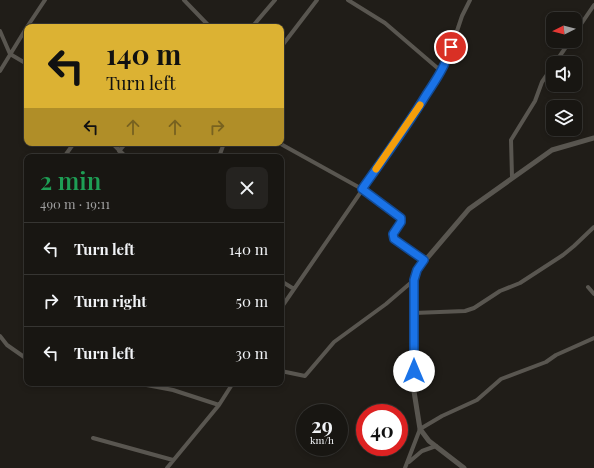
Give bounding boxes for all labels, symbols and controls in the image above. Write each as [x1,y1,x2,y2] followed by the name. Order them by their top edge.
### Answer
[546,12,582,48] north arrow
[546,12,582,136] map controls
[434,30,468,64] pin
[106,35,181,72] text: 140 m
[440,36,462,58] icon: arrive
[40,40,92,92] icon: left
[546,56,582,92] button: sound
[106,71,176,95] text: Turn left
[546,100,582,136] button: layers
[80,116,102,138] icon: left
[122,116,144,138] icon: ahead
[164,116,186,138] icon: ahead
[206,116,228,138] icon: right
[40,164,101,196] text: 2 min
[226,167,268,209] button: close
[40,195,110,212] text: 490 m · 19:11
[40,238,62,260] icon: left
[74,239,135,259] text: Turn left
[229,239,268,259] text: 140 m
[40,290,62,312] icon: right
[74,291,147,311] text: Turn right
[236,291,268,311] text: 50 m
[40,342,62,364] icon: left
[74,343,135,363] text: Turn left
[235,343,268,363] text: 30 m
[393,350,435,392] position arrow
[356,404,408,456] speed limit sign: 40
[311,411,333,438] text: 29
[310,433,334,447] text: km/h

